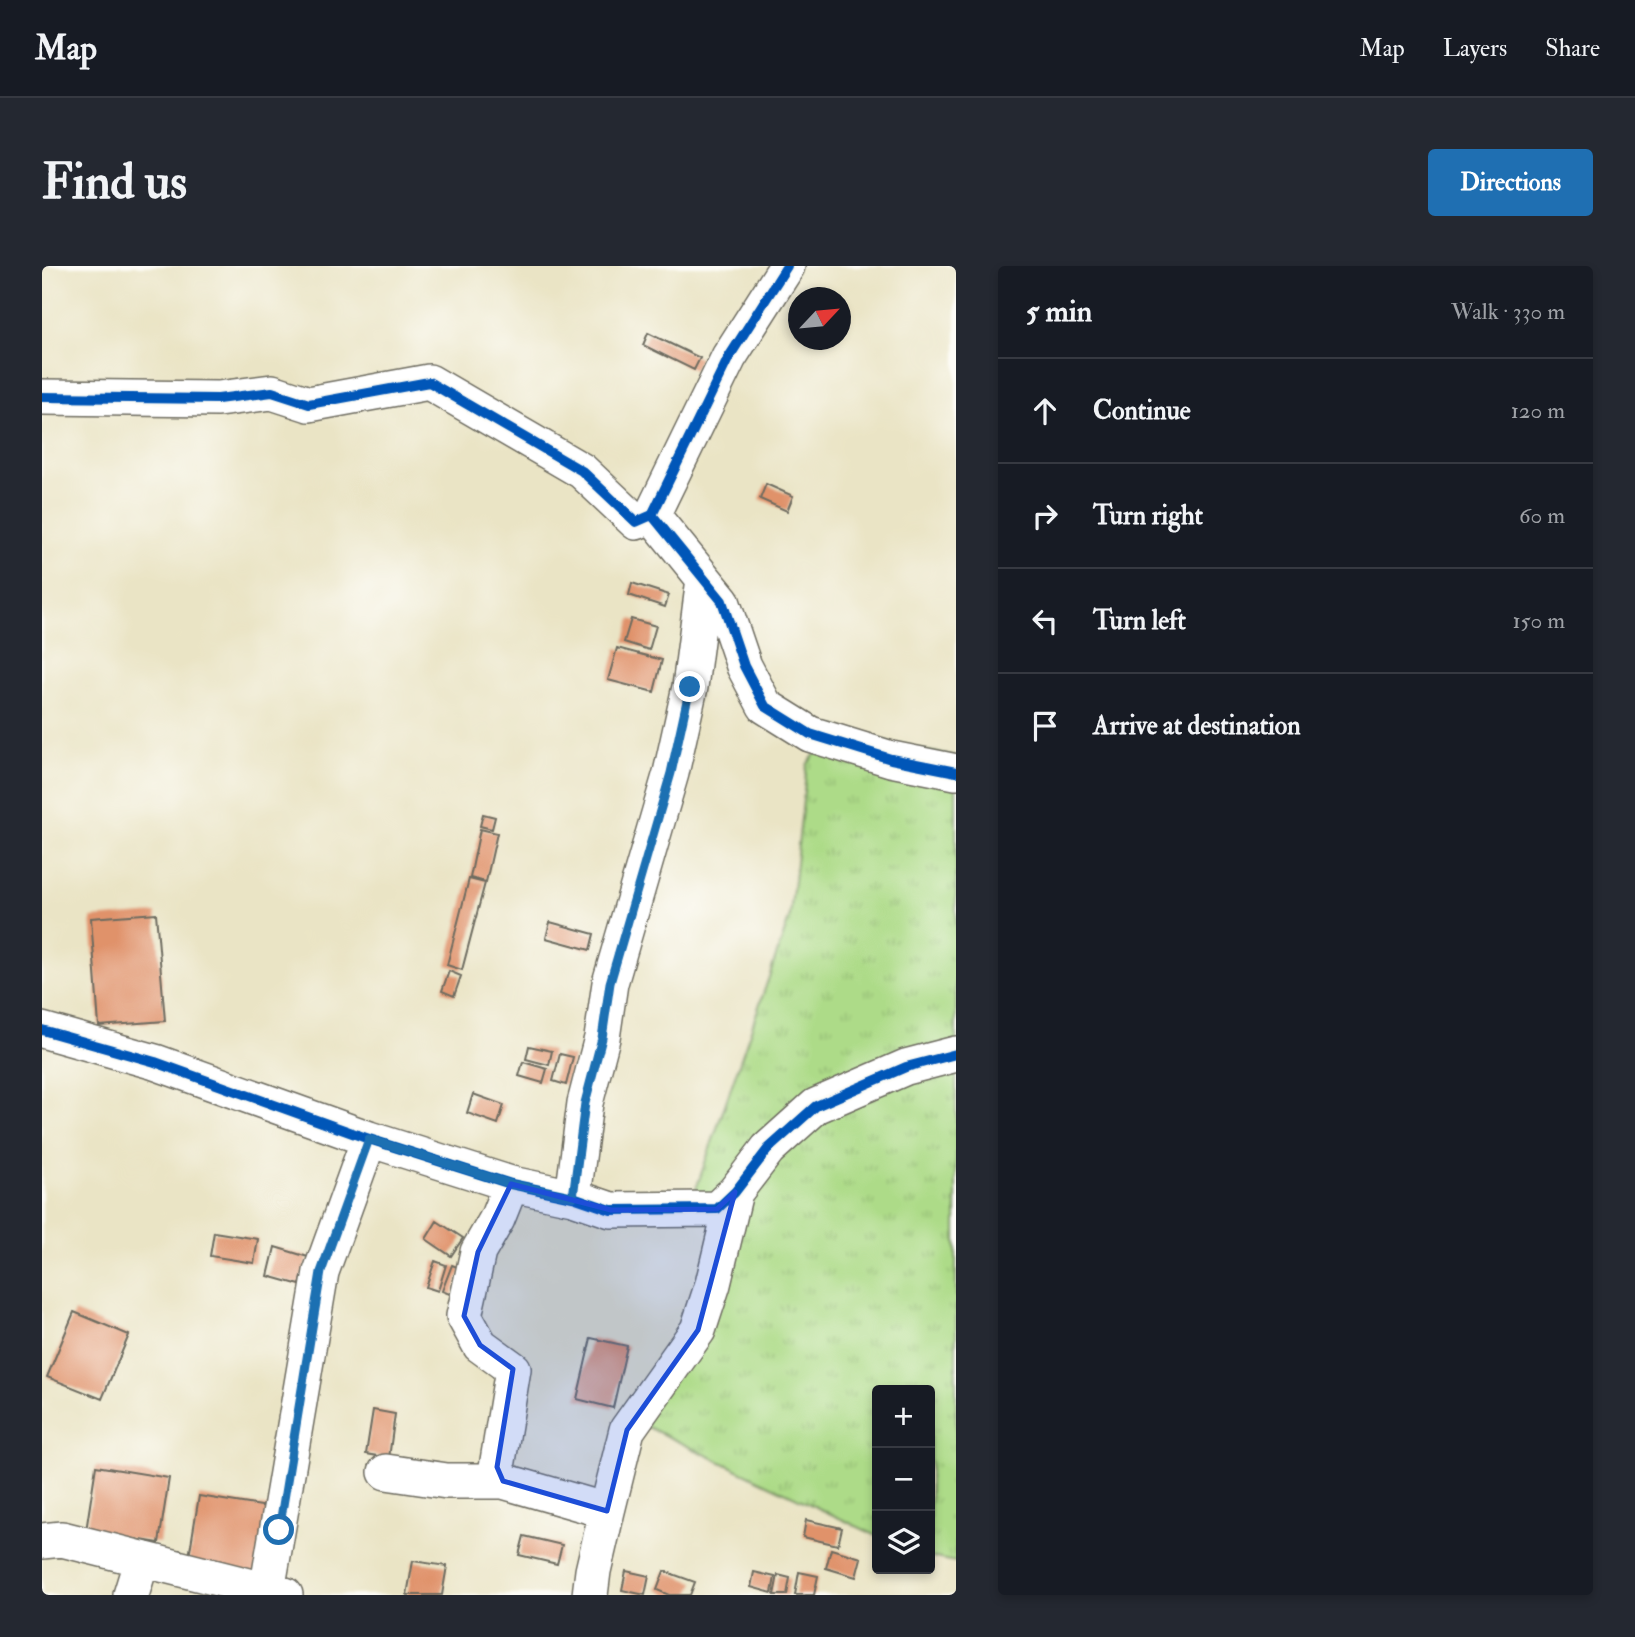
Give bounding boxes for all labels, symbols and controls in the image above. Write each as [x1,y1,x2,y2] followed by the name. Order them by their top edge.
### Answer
[35,28,97,69] text: Map
[1360,33,1405,64] text: Map
[1443,33,1507,64] text: Layers
[1545,33,1600,64] text: Share
[1428,149,1593,216] button: Directions
[42,152,187,213] text: Find us
[788,287,851,350] north arrow
[1026,293,1092,330] text: 5 min
[1451,297,1565,326] text: Walk · 330 m
[1026,392,1064,430] icon: ahead
[1093,395,1191,427] text: Continue
[1511,396,1565,425] text: 120 m
[1026,497,1064,535] icon: right
[1093,500,1203,532] text: Turn right
[1519,501,1565,530] text: 60 m
[1026,602,1064,640] icon: left
[1093,605,1186,637] text: Turn left
[1512,606,1565,635] text: 150 m
[674,671,705,702] route end
[1026,707,1064,745] icon: arrive
[1093,710,1301,742] text: Arrive at destination
[872,1385,935,1574] map controls
[872,1385,935,1448] button: +
[872,1448,935,1511] button: −
[872,1511,935,1574] button: layers
[263,1514,294,1545] route start

